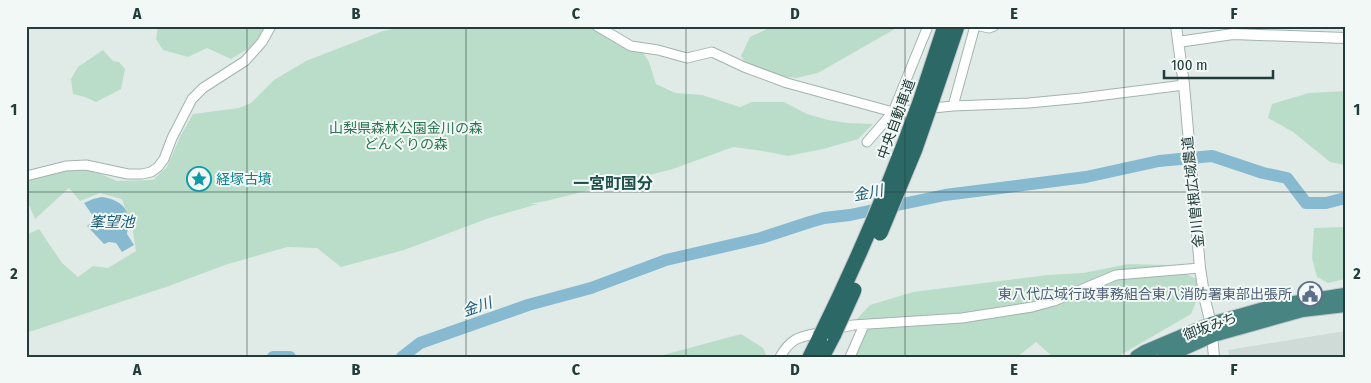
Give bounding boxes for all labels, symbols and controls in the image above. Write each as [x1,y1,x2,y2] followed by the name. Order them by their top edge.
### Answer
[132,4,142,23] text: A
[352,4,361,23] text: B
[572,4,581,23] text: C
[790,4,800,23] text: D
[1010,4,1018,23] text: E
[1230,4,1238,23] text: F
[1164,48,1272,80] scale bar
[1171,56,1208,74] text: 100 m
[874,77,919,162] street label: 中央自動車道
[11,100,17,119] text: 1
[1354,100,1360,119] text: 1
[329,120,483,153] park label: 山梨県森林公園金川の森 どんぐりの森
[1179,135,1208,249] street label: 金川曽根広域農道
[186,166,212,192] place icon: 経塚古墳
[216,171,272,188] place label: 経塚古墳
[573,174,653,193] district label: 一宮町国分
[852,181,886,205] water label: 金川
[89,213,136,231] water label: 峯望池
[9,264,18,283] text: 2
[1352,264,1361,283] text: 2
[1297,281,1323,307] public building icon: 東八代広域行政事務組合東八消防署東部出張所
[998,286,1292,303] place label: 東八代広域行政事務組合東八消防署東部出張所
[460,293,496,320] water label: 金川
[1181,309,1239,344] street label: 御坂みち
[132,360,142,379] text: A
[352,360,361,379] text: B
[572,360,581,379] text: C
[790,360,800,379] text: D
[1010,360,1018,379] text: E
[1230,360,1238,379] text: F

